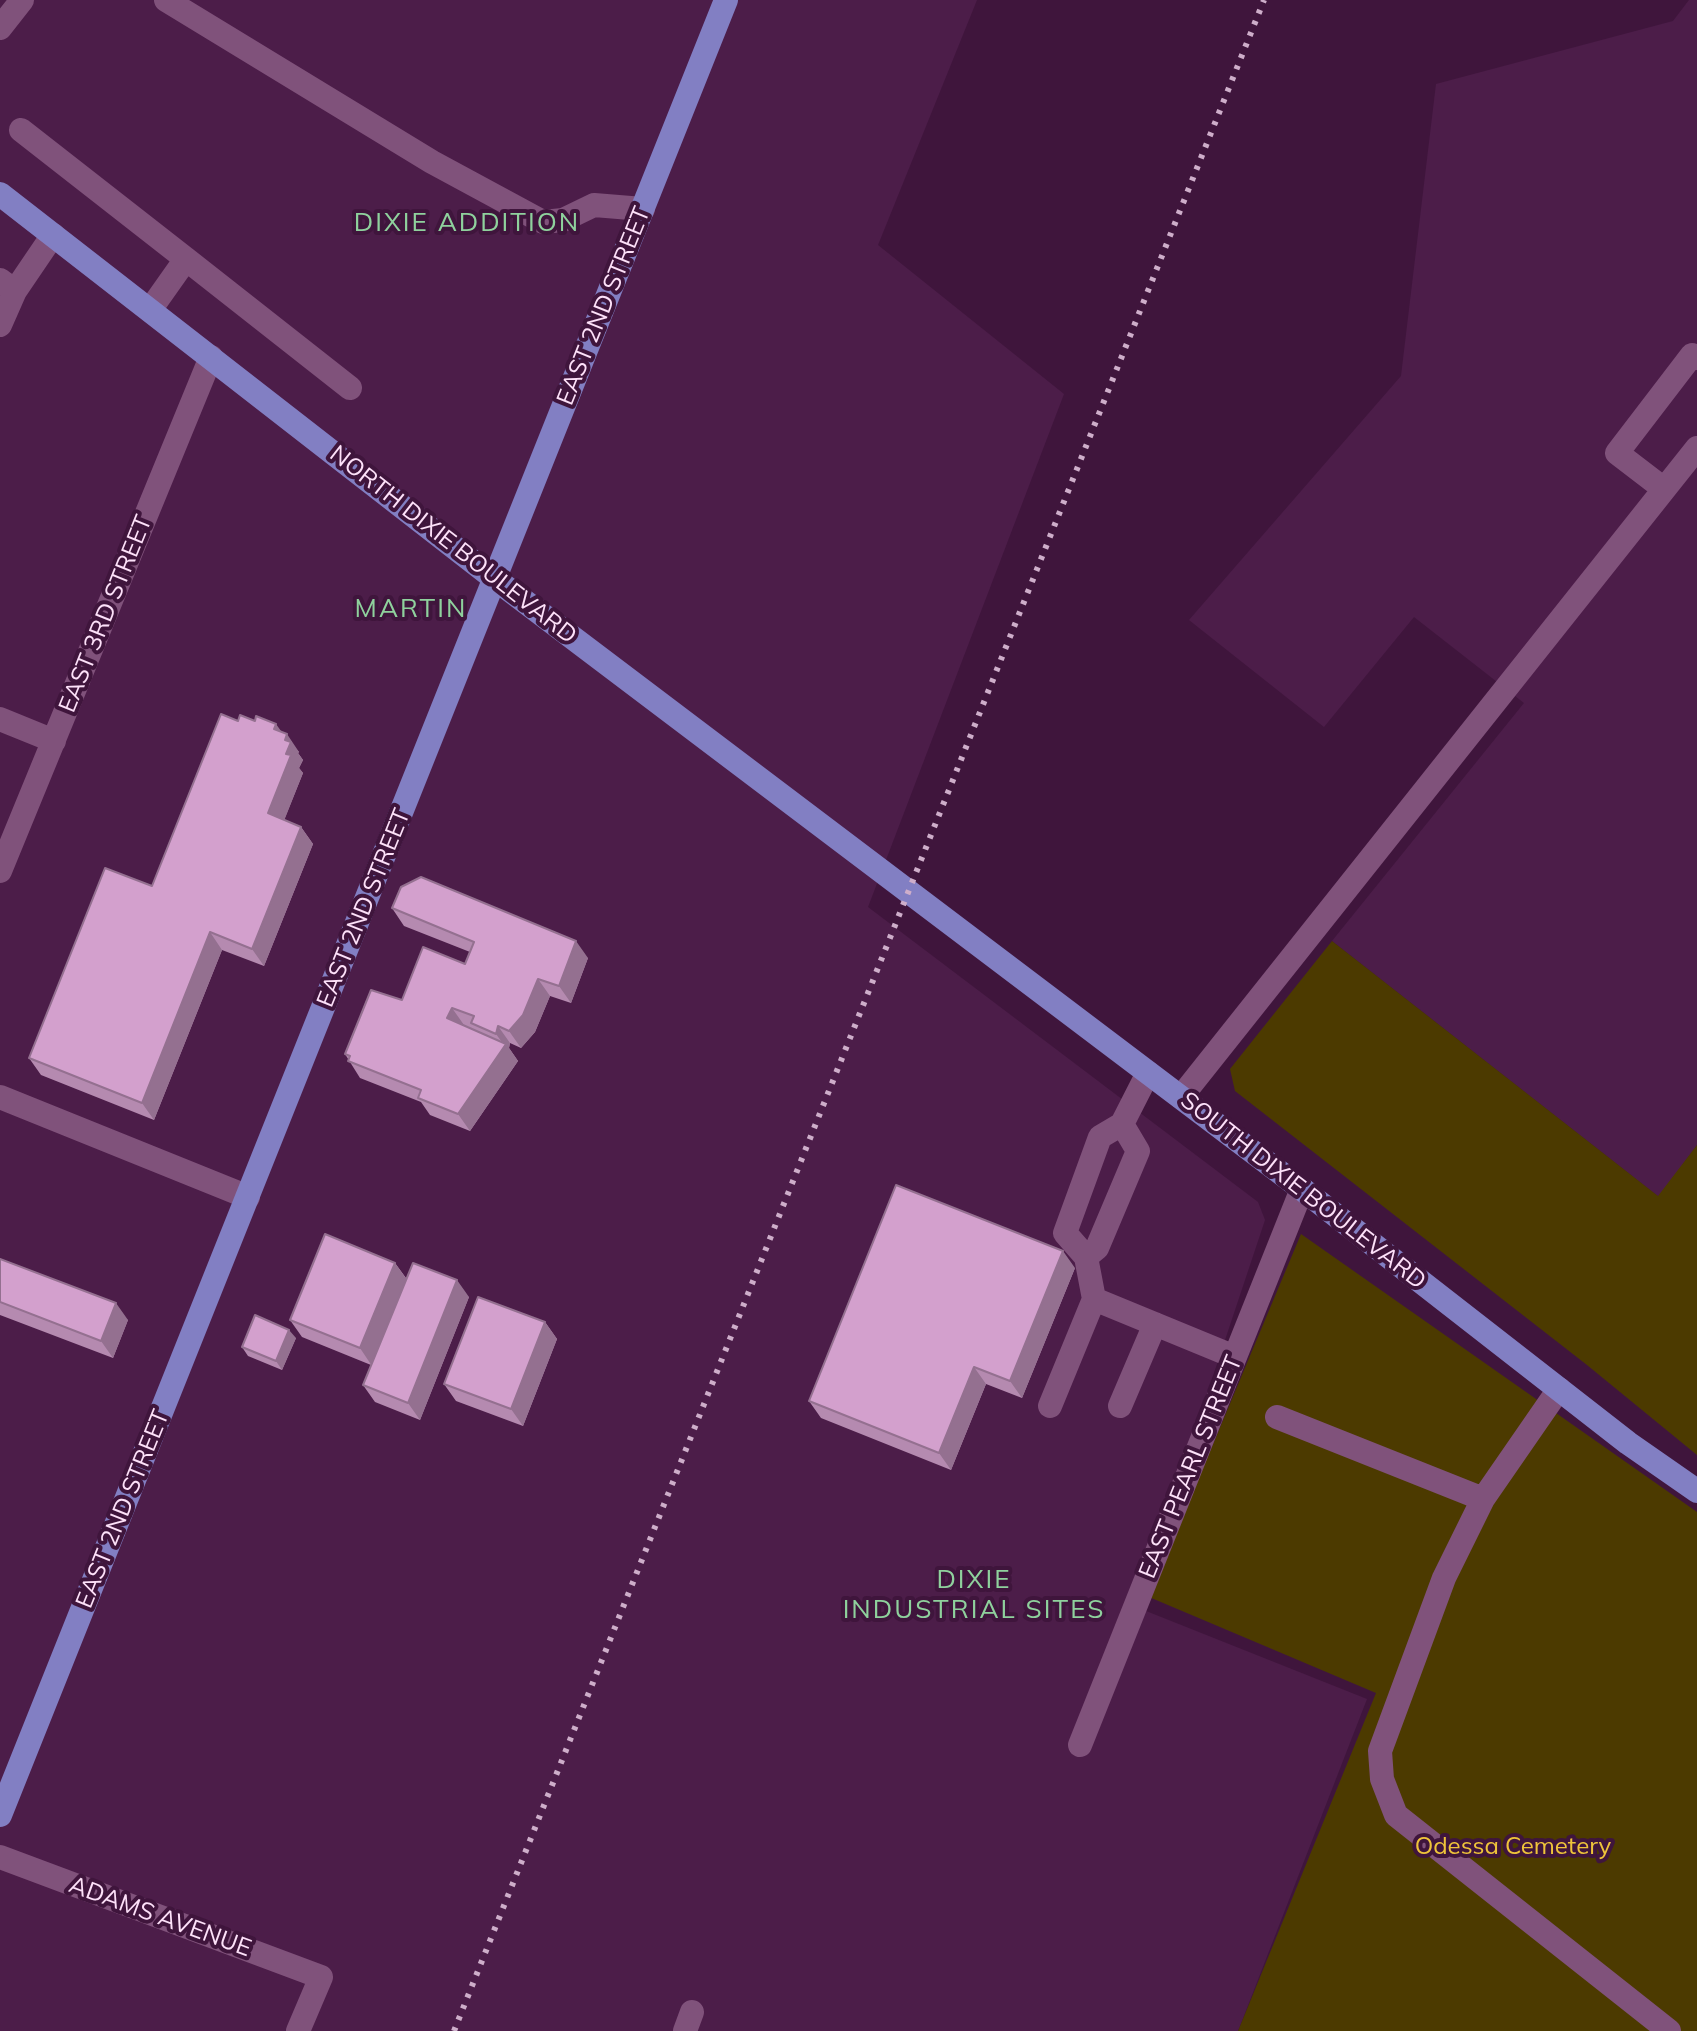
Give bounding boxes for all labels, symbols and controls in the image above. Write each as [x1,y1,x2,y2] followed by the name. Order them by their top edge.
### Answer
[551,203,657,409] street label: EAST 2ND STREET
[354,207,580,239] district label: DIXIE ADDITION
[324,440,582,650] street label: NORTH DIXIE BOULEVARD
[53,511,159,717] street label: EAST 3RD STREET
[355,593,467,625] district label: MARTIN
[311,805,417,1011] street label: EAST 2ND STREET
[1175,1086,1431,1296] street label: SOUTH DIXIE BOULEVARD
[1133,1351,1249,1583] street label: EAST PEARL STREET
[70,1406,176,1612] street label: EAST 2ND STREET
[843,1564,1105,1626] district label: DIXIE INDUSTRIAL SITES
[1415,1833,1611,1861] park label: Odessa Cemetery
[65,1871,255,1963] street label: ADAMS AVENUE

